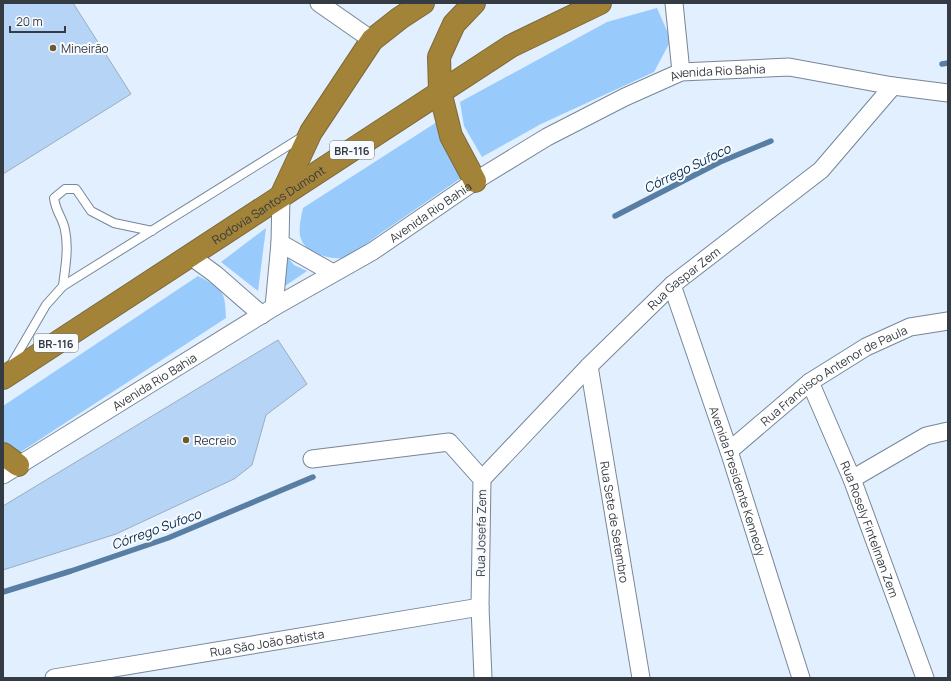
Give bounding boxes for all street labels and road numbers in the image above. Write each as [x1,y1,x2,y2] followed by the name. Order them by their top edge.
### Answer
[667,60,766,85] street label: Avenida Rio Bahia
[330,141,374,159] road number: BR-116
[208,161,329,248] street label: Rodovia Santos Dumont
[386,177,475,246] street label: Avenida Rio Bahia
[643,243,723,313] street label: Rua Gaspar Zem
[757,321,910,429] street label: Rua Francisco Antenor de Paula
[34,334,78,352] road number: BR-116
[109,349,200,414] street label: Avenida Rio Bahia
[706,404,771,559] street label: Avenida Presidente Kennedy
[837,458,903,600] street label: Rua Rosely Fintelman Zem
[596,460,633,584] street label: Rua Sete de Setembro
[472,489,490,577] street label: Rua Josefa Zem
[209,625,326,660] street label: Rua São João Batista

